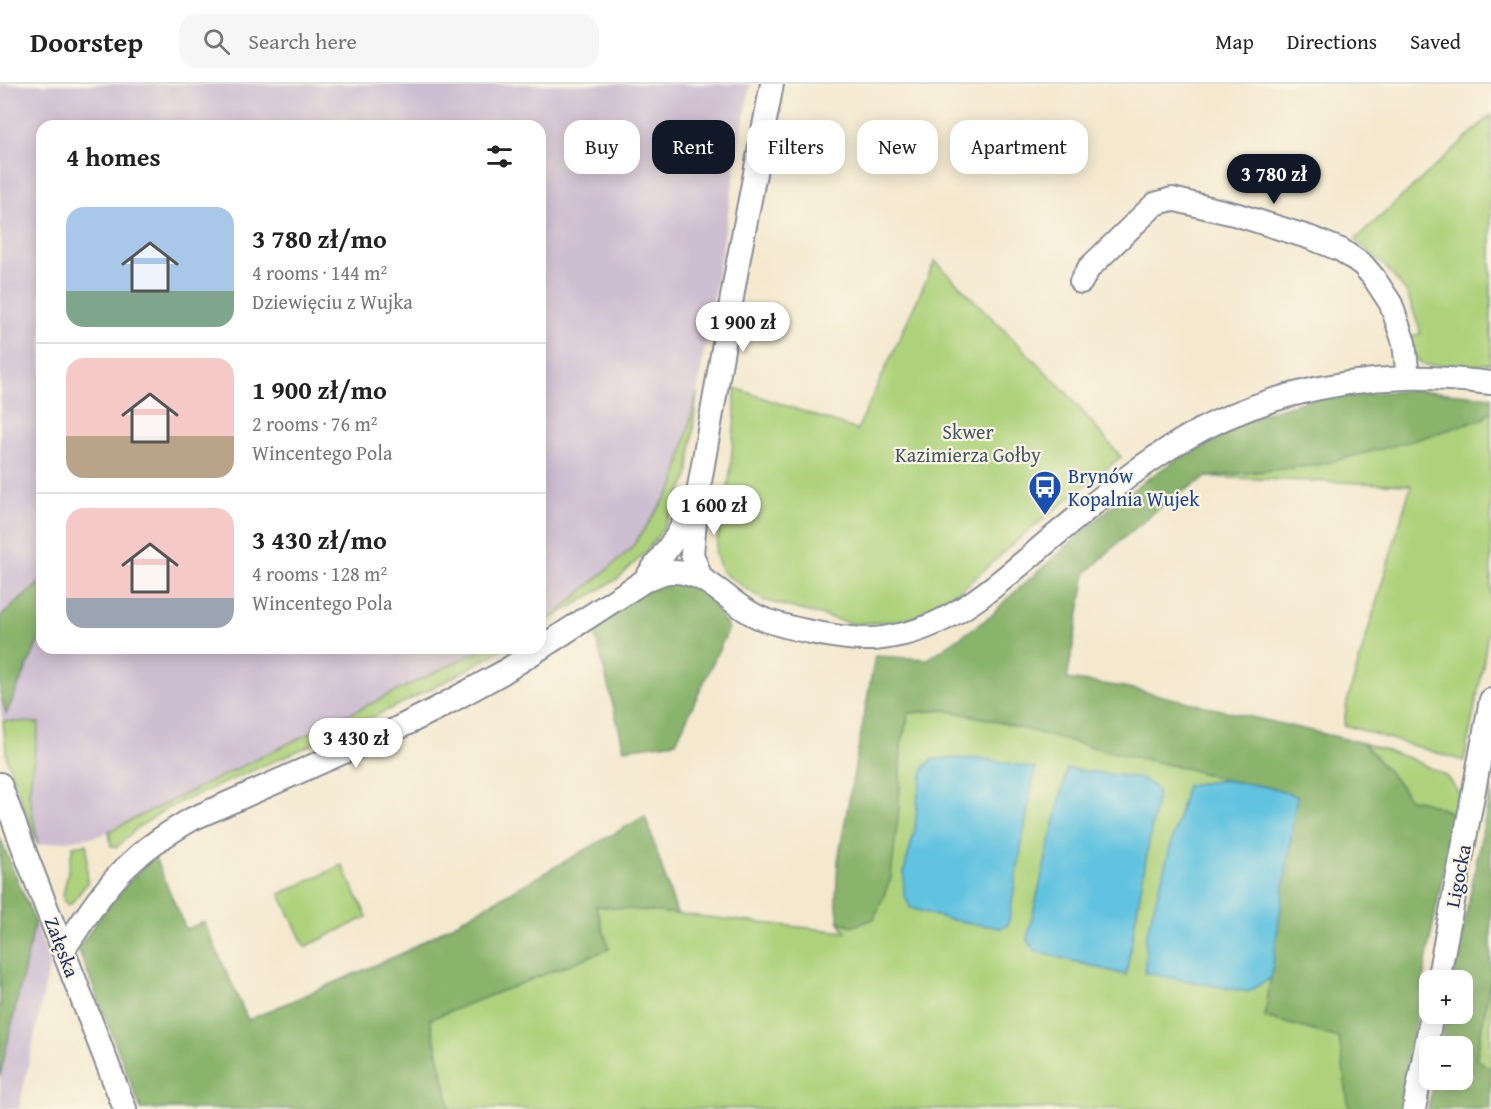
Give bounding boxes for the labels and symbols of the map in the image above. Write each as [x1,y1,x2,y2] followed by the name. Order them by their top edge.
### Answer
[1212,154,1336,205] pin: 3 780 zł
[681,302,805,353] pin: 1 900 zł
[895,417,1041,469] park label: Skwer Kazimierza Gołby
[1068,461,1200,513] place label: Brynów Kopalnia Wujek
[1027,469,1063,516] bus stop icon: Brynów Kopalnia Wujek
[652,485,776,536] pin: 1 600 zł
[294,718,418,769] pin: 3 430 zł
[1437,841,1478,910] street label: Ligocka
[38,912,87,982] street label: Załęska

